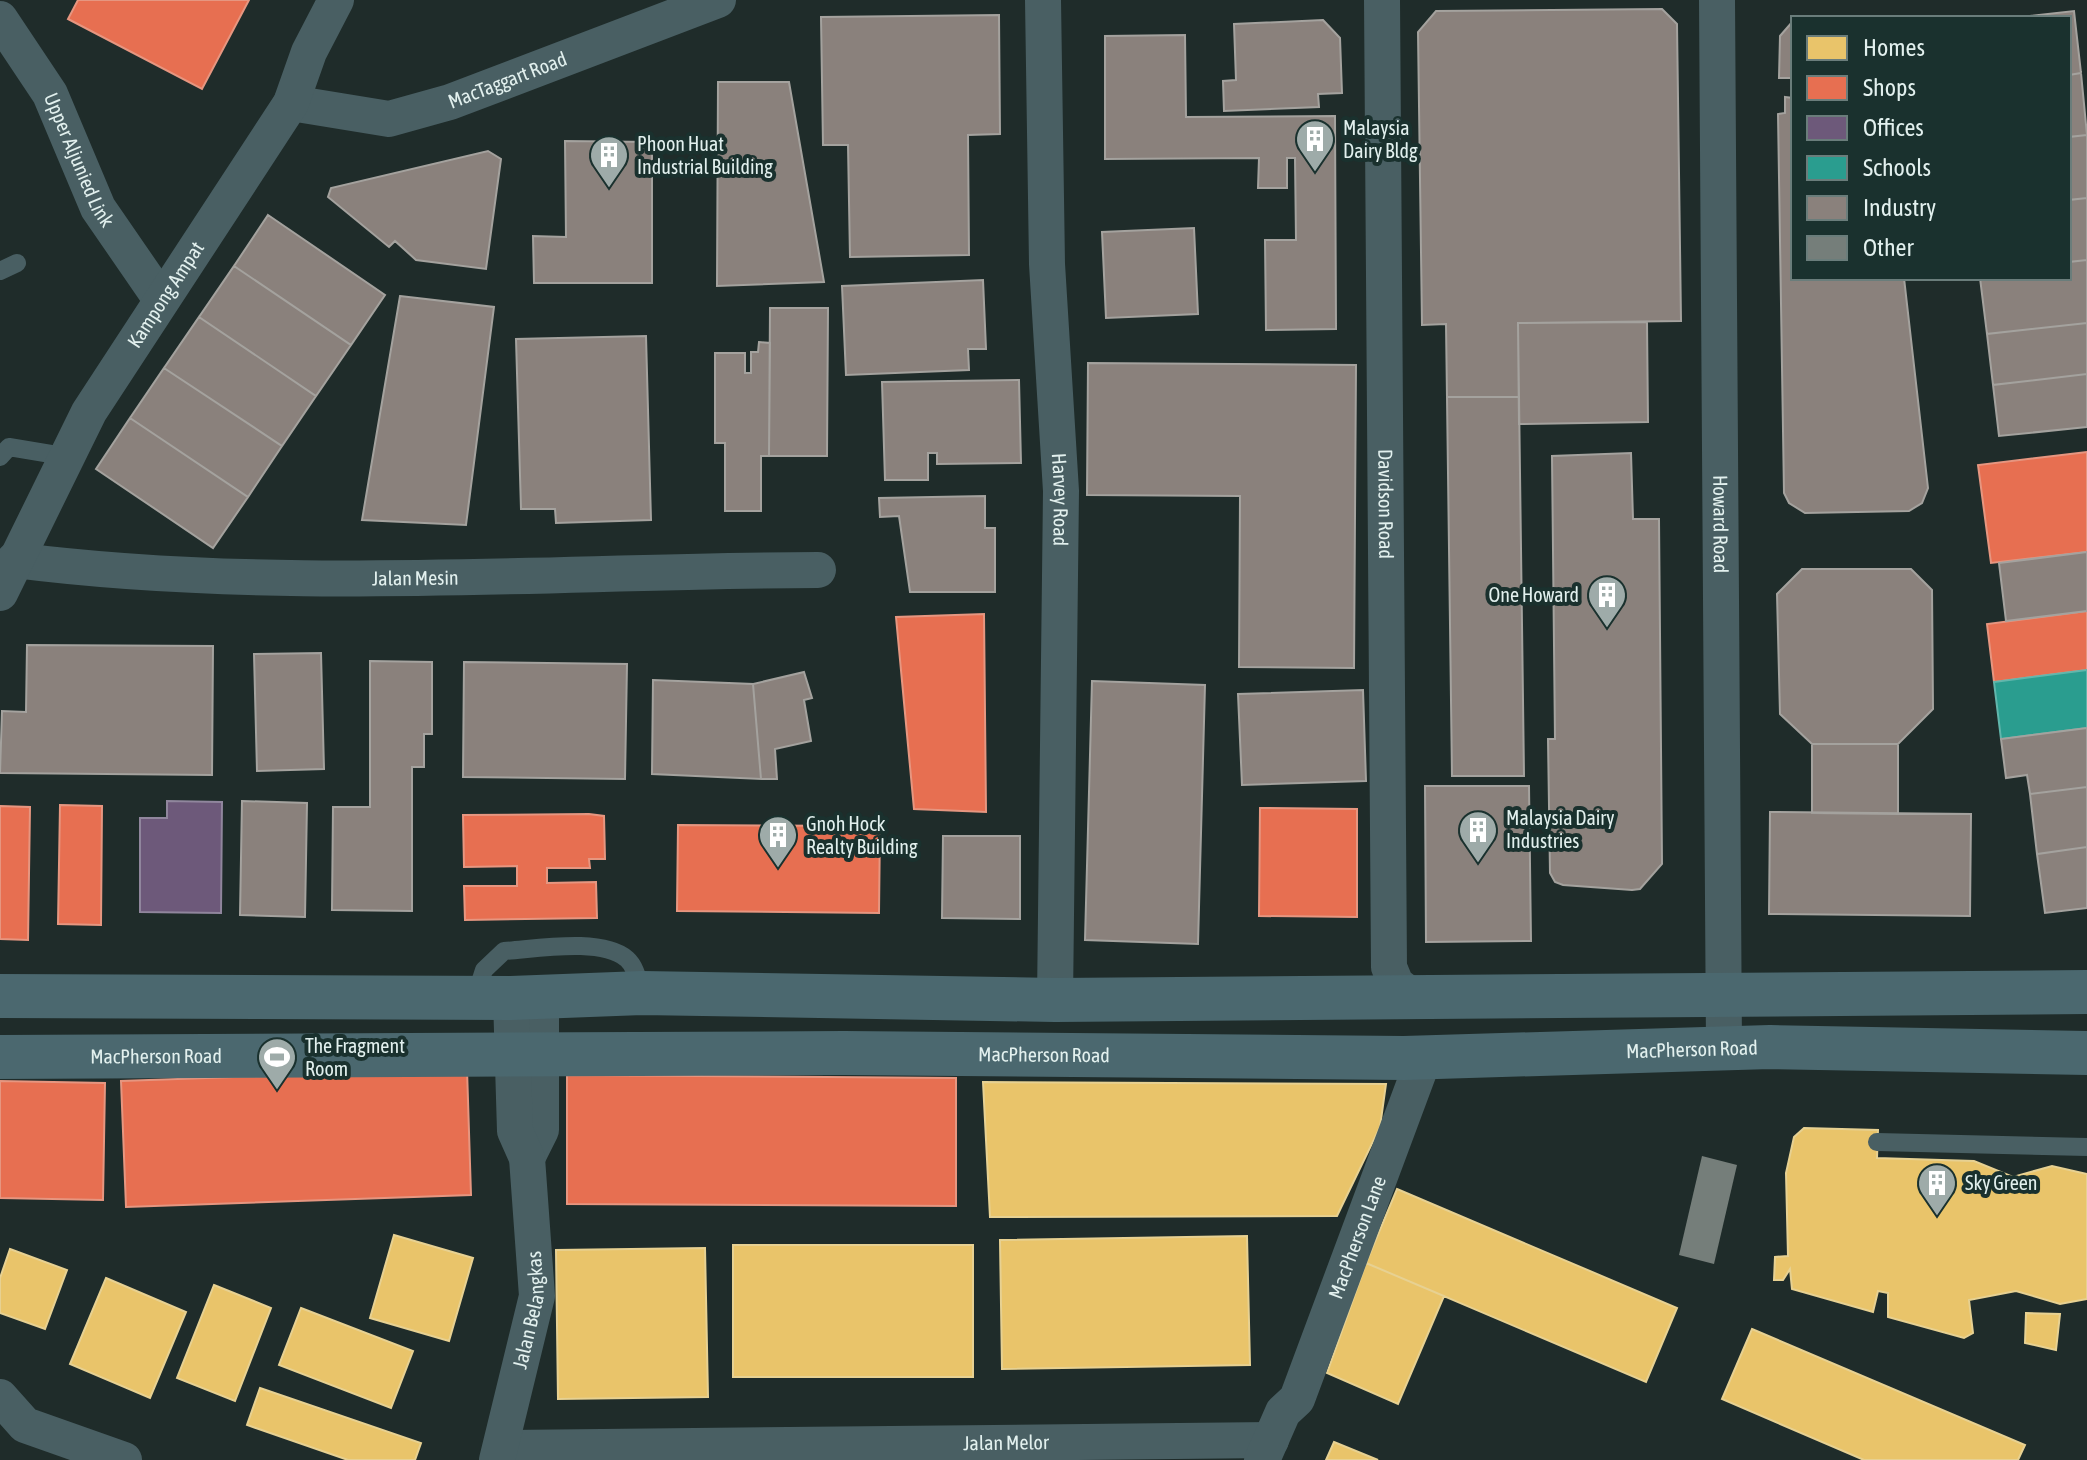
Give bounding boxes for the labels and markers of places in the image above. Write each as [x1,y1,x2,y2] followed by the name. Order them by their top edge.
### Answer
[1343,116,1418,162] place label: Malaysia Dairy Bldg
[1294,118,1336,173] building icon: Malaysia Dairy Bldg
[637,132,773,178] place label: Phoon Huat Industrial Building
[588,134,630,189] building icon: Phoon Huat Industrial Building
[1586,574,1628,629] building icon: One Howard
[1489,583,1579,606] place label: One Howard
[1506,806,1614,852] place label: Malaysia Dairy Industries
[1457,809,1499,864] building icon: Malaysia Dairy Industries
[806,812,918,858] place label: Gnoh Hock Realty Building
[757,814,799,869] building icon: Gnoh Hock Realty Building
[305,1034,405,1080] place label: The Fragment Room
[256,1036,298,1091] sports icon: The Fragment Room
[1916,1162,1958,1217] building icon: Sky Green
[1965,1171,2037,1194] place label: Sky Green

